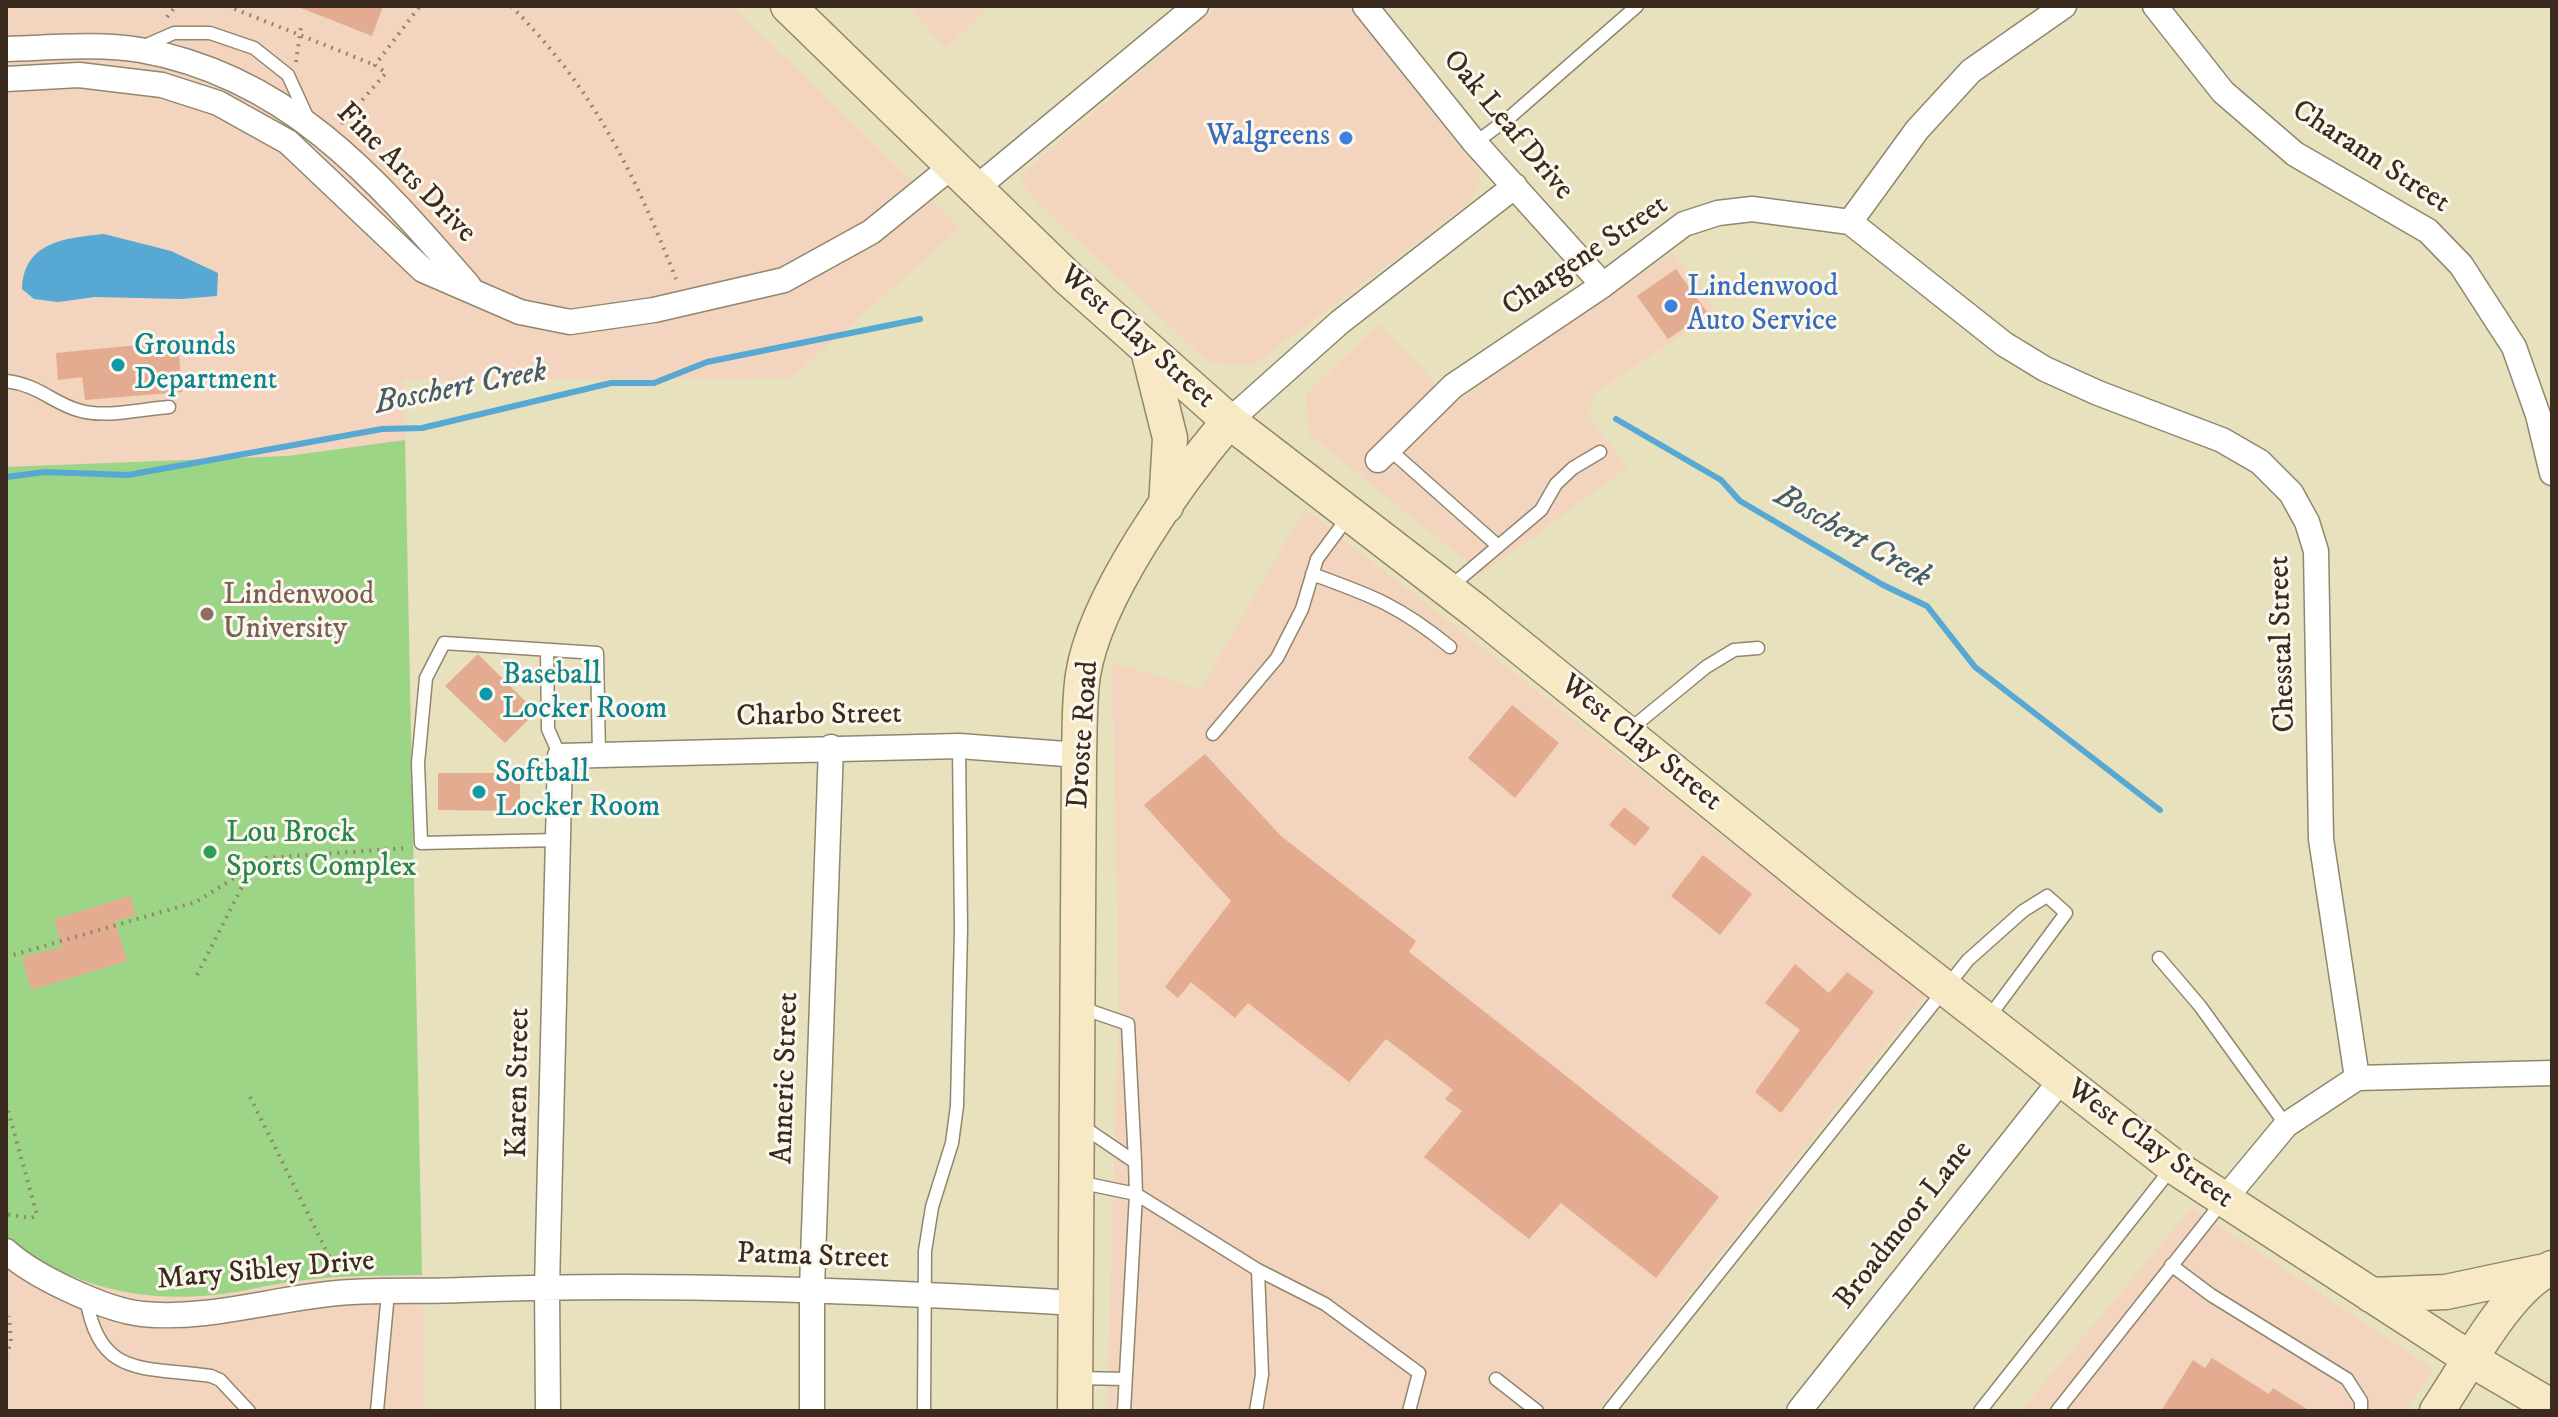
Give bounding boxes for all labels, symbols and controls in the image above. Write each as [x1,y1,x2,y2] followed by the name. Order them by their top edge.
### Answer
[1434,44,1580,208] street label: Oak Leaf Drive
[2284,94,2456,222] street label: Charann Street
[327,96,483,252] street label: Fine Arts Drive
[1206,120,1330,156] place label: Walgreens
[1337,129,1355,147] marker: Walgreens
[1496,188,1676,326] street label: Chargene Street
[1050,258,1222,418] street label: West Clay Street
[1687,271,1838,342] place label: Lindenwood Auto Service
[1662,297,1680,315] marker: Lindenwood Auto Service
[134,330,277,400] place label: Grounds Department
[372,354,550,424] water label: Boschert Creek
[109,356,127,374] marker: Grounds Department
[1767,478,1937,598] water label: Boschert Creek
[2263,555,2305,733] street label: Chesstal Street
[223,579,374,650] place label: Lindenwood University
[198,605,216,623] marker: Lindenwood University
[502,659,667,730] place label: Baseball Locker Room
[1062,660,1108,810] street label: Droste Road
[1552,668,1728,820] street label: West Clay Street
[477,685,495,703] marker: Baseball Locker Room
[736,698,902,736] street label: Charbo Street
[495,757,660,828] place label: Softball Locker Room
[470,783,488,801] marker: Softball Locker Room
[226,817,417,888] place label: Lou Brock Sports Complex
[201,843,219,861] marker: Lou Brock Sports Complex
[766,991,808,1165] street label: Anneric Street
[501,1007,539,1159] street label: Karen Street
[2058,1072,2240,1218] street label: West Clay Street
[1828,1135,1982,1317] street label: Broadmoor Lane
[736,1237,890,1279] street label: Patma Street
[156,1245,376,1299] street label: Mary Sibley Drive

